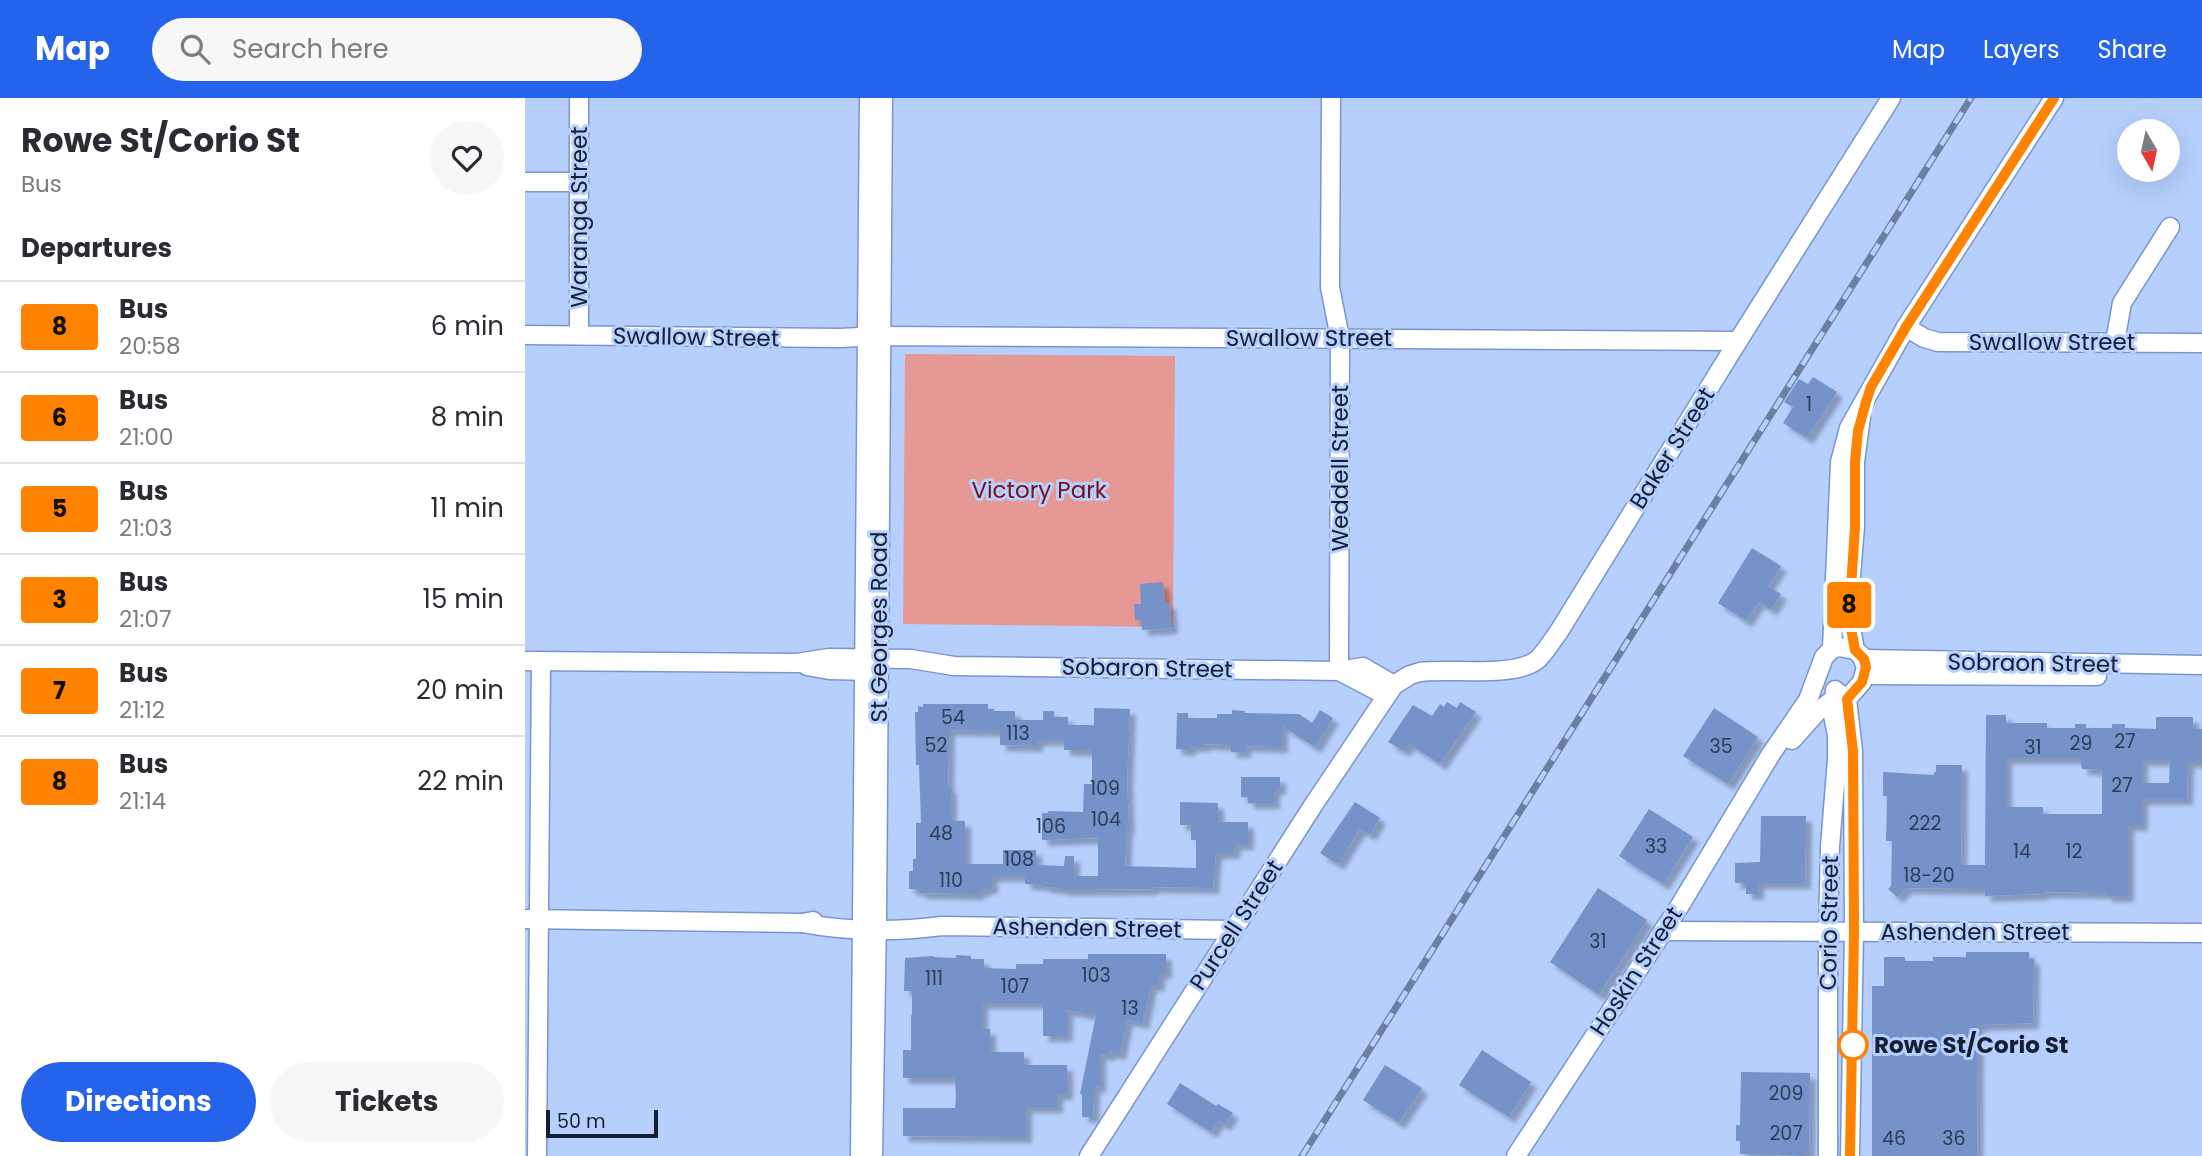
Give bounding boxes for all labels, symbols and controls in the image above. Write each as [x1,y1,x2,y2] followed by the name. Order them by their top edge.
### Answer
[152,18,642,81] search box
[35,25,110,72] text: Map
[176,30,214,68] icon: search
[232,31,389,67] text: Search here
[1892,33,1945,66] text: Map
[1983,33,2059,66] text: Layers
[2097,33,2167,66] text: Share
[21,117,300,164] text: Rowe St/Corio St
[2117,119,2181,182] north arrow
[2117,119,2180,182] map controls
[430,121,504,195] button: heart
[563,126,595,308] street label: Waranga Street
[21,168,62,200] text: Bus
[21,230,172,266] text: Departures
[119,291,168,327] text: Bus
[431,308,504,344] text: 6 min
[52,310,67,343] text: 8
[613,320,779,354] street label: Swallow Street
[1226,322,1392,354] street label: Swallow Street
[1969,326,2135,358] street label: Swallow Street
[119,330,181,362] text: 20:58
[1622,381,1722,515] street label: Baker Street
[119,382,168,418] text: Bus
[1324,385,1356,551] street label: Weddell Street
[1806,391,1812,418] house number: 1
[431,399,504,435] text: 8 min
[52,401,67,434] text: 6
[119,421,173,453] text: 21:00
[119,473,168,509] text: Bus
[971,474,1107,506] park label: Victory Park
[431,490,504,526] text: 11 min
[52,492,67,525] text: 5
[119,512,172,544] text: 21:03
[863,531,895,723] street label: St Georges Road
[119,564,168,600] text: Bus
[423,581,504,617] text: 15 min
[1826,582,1872,628] line badge: 8
[52,583,67,616] text: 3
[1841,588,1857,621] text: 8
[119,603,172,635] text: 21:07
[1947,646,2119,680] street label: Sobraon Street
[1061,651,1233,685] street label: Sobaron Street
[119,655,168,691] text: Bus
[416,672,504,708] text: 20 min
[53,674,66,707] text: 7
[119,694,165,726] text: 21:12
[941,704,965,731] house number: 54
[1006,720,1030,747] house number: 113
[2114,728,2136,755] house number: 27
[2070,730,2092,757] house number: 29
[925,732,948,759] house number: 52
[1709,733,1733,760] house number: 35
[2024,734,2042,761] house number: 31
[119,746,168,782] text: Bus
[417,763,504,799] text: 22 min
[52,765,67,798] text: 8
[2111,772,2133,799] house number: 27
[1090,775,1120,802] house number: 109
[119,785,166,817] text: 21:14
[1091,806,1121,833] house number: 104
[1909,810,1941,837] house number: 222
[1036,813,1066,840] house number: 106
[929,820,953,847] house number: 48
[1645,833,1667,860] house number: 33
[2013,838,2031,865] house number: 14
[2065,838,2083,865] house number: 12
[1004,846,1034,873] house number: 108
[1182,854,1290,996] street label: Purcell Street
[1812,855,1846,991] street label: Corio Street
[1903,862,1955,889] house number: 18-20
[939,867,963,894] house number: 110
[1582,900,1690,1042] street label: Hoskin Street
[992,910,1182,946] street label: Ashenden Street
[1880,916,2070,948] street label: Ashenden Street
[1589,928,1607,955] house number: 31
[1081,962,1111,989] house number: 103
[925,965,943,992] house number: 111
[1001,973,1029,1000] house number: 107
[1121,995,1139,1022] house number: 13
[1874,1029,2068,1061] place label: Rowe St/Corio St
[1838,1030,1868,1060] marker: Rowe St/Corio St
[21,1062,256,1142] button: Directions
[270,1062,504,1142] button: Tickets
[1769,1080,1803,1107] house number: 209
[546,1107,658,1139] scale bar
[557,1108,606,1135] text: 50 m
[1769,1120,1803,1147] house number: 207
[1882,1125,1906,1152] house number: 46
[1942,1125,1966,1152] house number: 36

